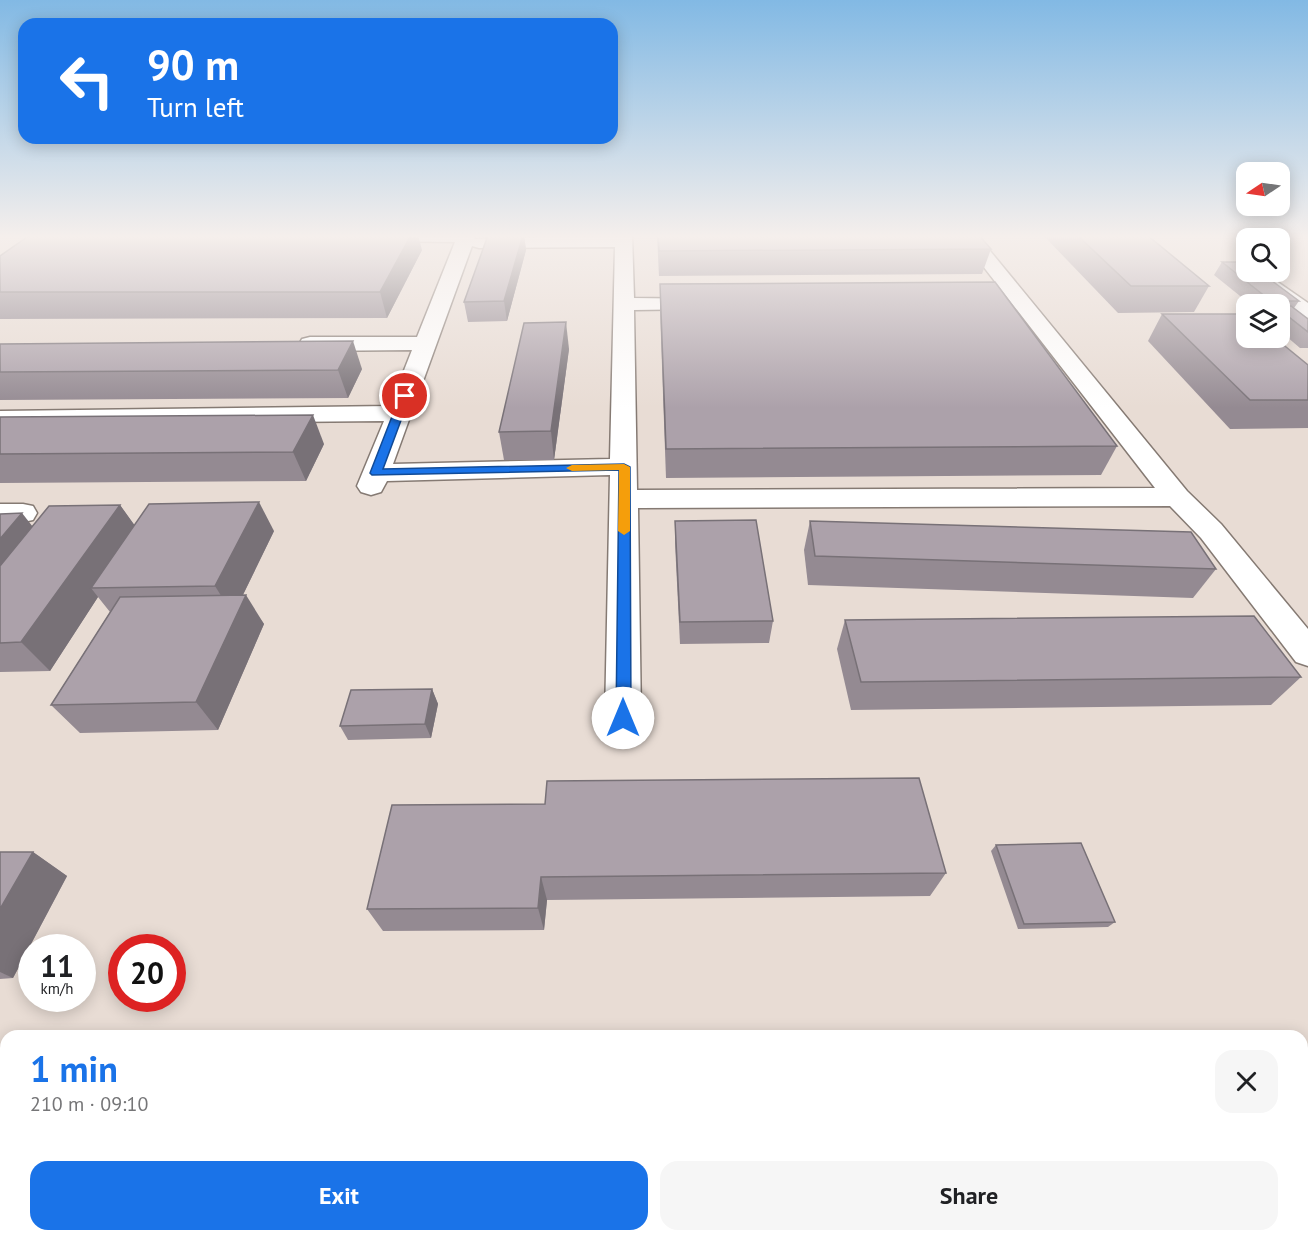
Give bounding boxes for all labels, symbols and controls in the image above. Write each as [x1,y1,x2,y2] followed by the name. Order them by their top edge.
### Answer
[147,37,239,92] text: 90 m
[48,42,126,120] icon: left
[147,90,244,124] text: Turn left
[1236,162,1290,216] north arrow
[1236,162,1290,348] map controls
[1236,228,1290,282] button: search
[1236,294,1290,348] button: layers
[379,370,430,421] pin
[388,379,421,412] icon: arrive
[591,686,655,750] position arrow
[108,934,186,1012] speed limit sign: 20
[40,946,74,985] text: 11
[41,979,73,998] text: km/h
[30,1045,118,1092] text: 1 min
[1215,1050,1278,1113] button: close
[30,1091,148,1117] text: 210 m · 09:10
[30,1161,648,1230] button: Exit
[660,1161,1278,1230] button: Share

